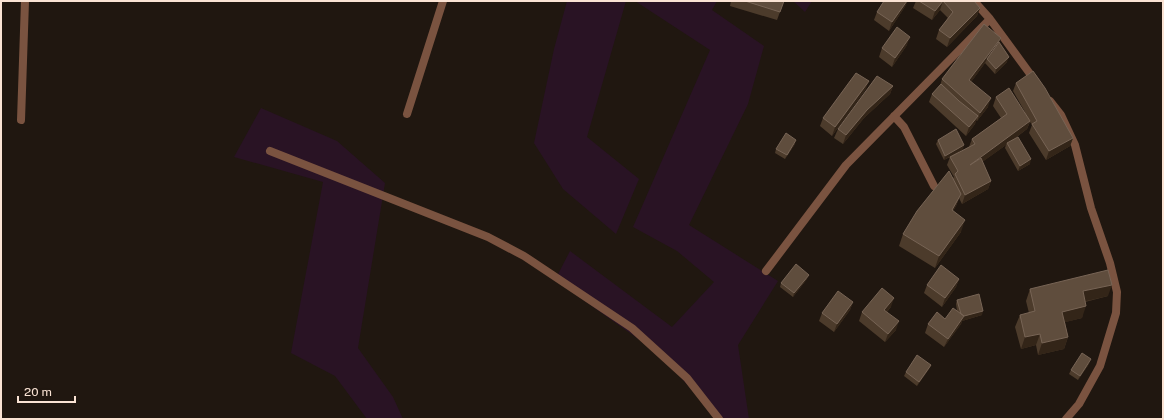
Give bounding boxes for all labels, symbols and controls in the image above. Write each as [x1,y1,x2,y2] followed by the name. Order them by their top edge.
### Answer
[18,378,75,404] scale bar
[24,385,52,399] text: 20 m

